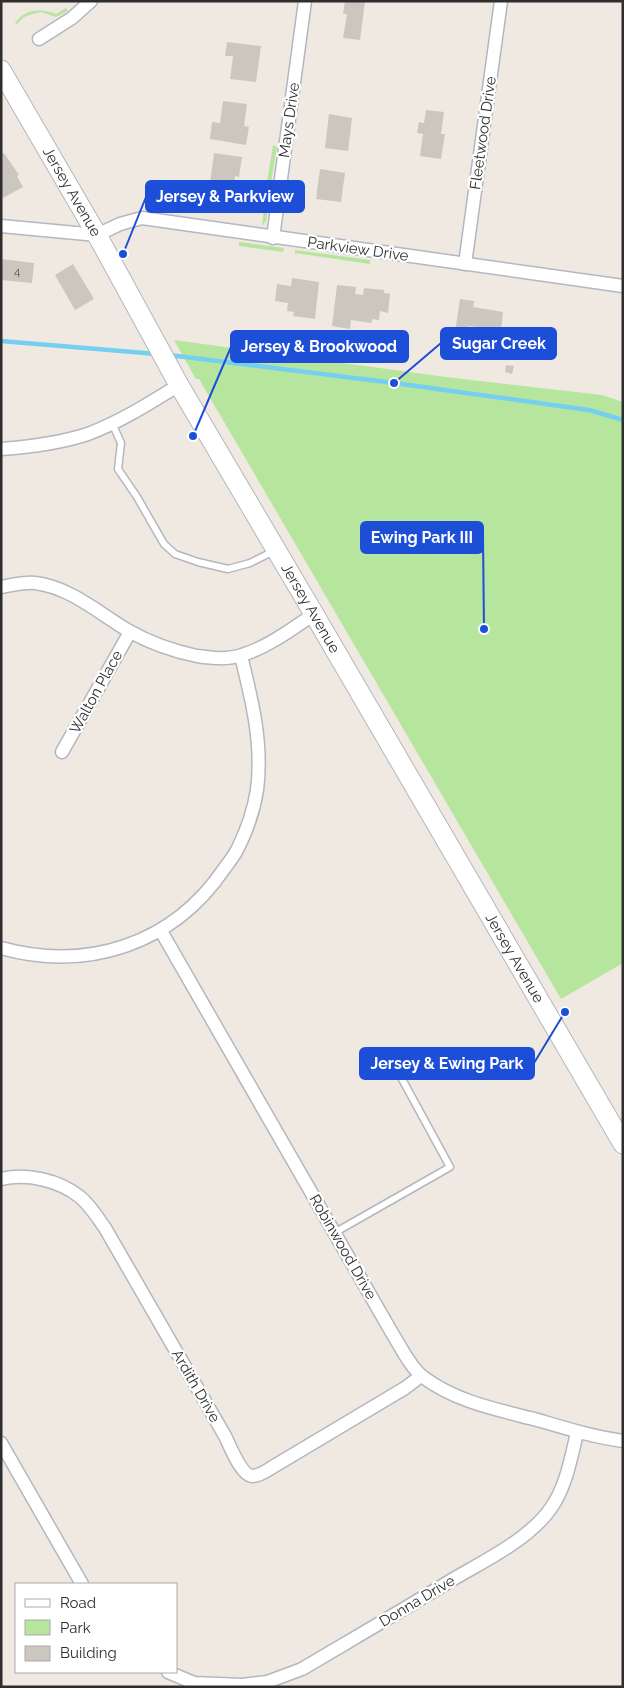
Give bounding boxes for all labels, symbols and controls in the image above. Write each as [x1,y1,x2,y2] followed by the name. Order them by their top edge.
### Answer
[466,75,500,191] street label: Fleetwood Drive
[275,81,303,159] street label: Mays Drive
[39,144,105,240] street label: Jersey Avenue
[146,181,304,212] callout: Jersey & Parkview
[156,187,295,206] text: Jersey & Parkview
[306,233,410,265] street label: Parkview Drive
[14,264,21,278] house number: 4
[441,328,556,359] callout: Sugar Creek
[231,331,408,362] callout: Jersey & Brookwood
[452,334,546,353] text: Sugar Creek
[241,337,397,356] text: Jersey & Brookwood
[361,522,483,553] callout: Ewing Park III
[371,528,473,547] text: Ewing Park III
[277,560,344,656] street label: Jersey Avenue
[66,647,126,737] street label: Walton Place
[481,910,548,1006] street label: Jersey Avenue
[360,1048,534,1079] callout: Jersey & Ewing Park
[371,1054,524,1073] text: Jersey & Ewing Park
[306,1191,380,1303] street label: Robinwood Drive
[168,1346,224,1426] street label: Ardith Drive
[376,1571,458,1631] street label: Donna Drive
[15,1583,178,1673] legend
[60,1594,96,1612] text: Road
[60,1619,91,1637] text: Park
[60,1644,117,1662] text: Building

